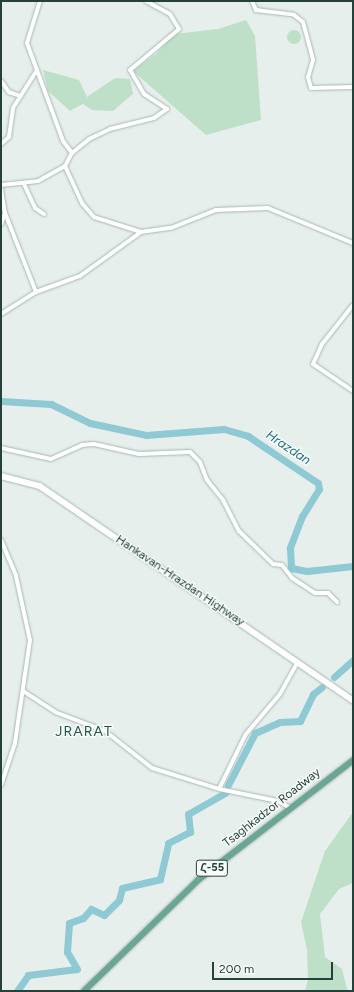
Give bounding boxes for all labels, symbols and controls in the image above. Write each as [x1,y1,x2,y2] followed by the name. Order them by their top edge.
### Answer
[263,427,313,469] water label: Hrazdan
[113,532,247,630] street label: Hankavan-Hrazdan Highway
[55,724,113,740] district label: JRARAT
[220,766,324,850] street label: Tsaghkadzor Roadway
[195,859,229,877] road number: Հ-55
[214,954,335,980] scale bar
[219,962,254,976] text: 200 m

